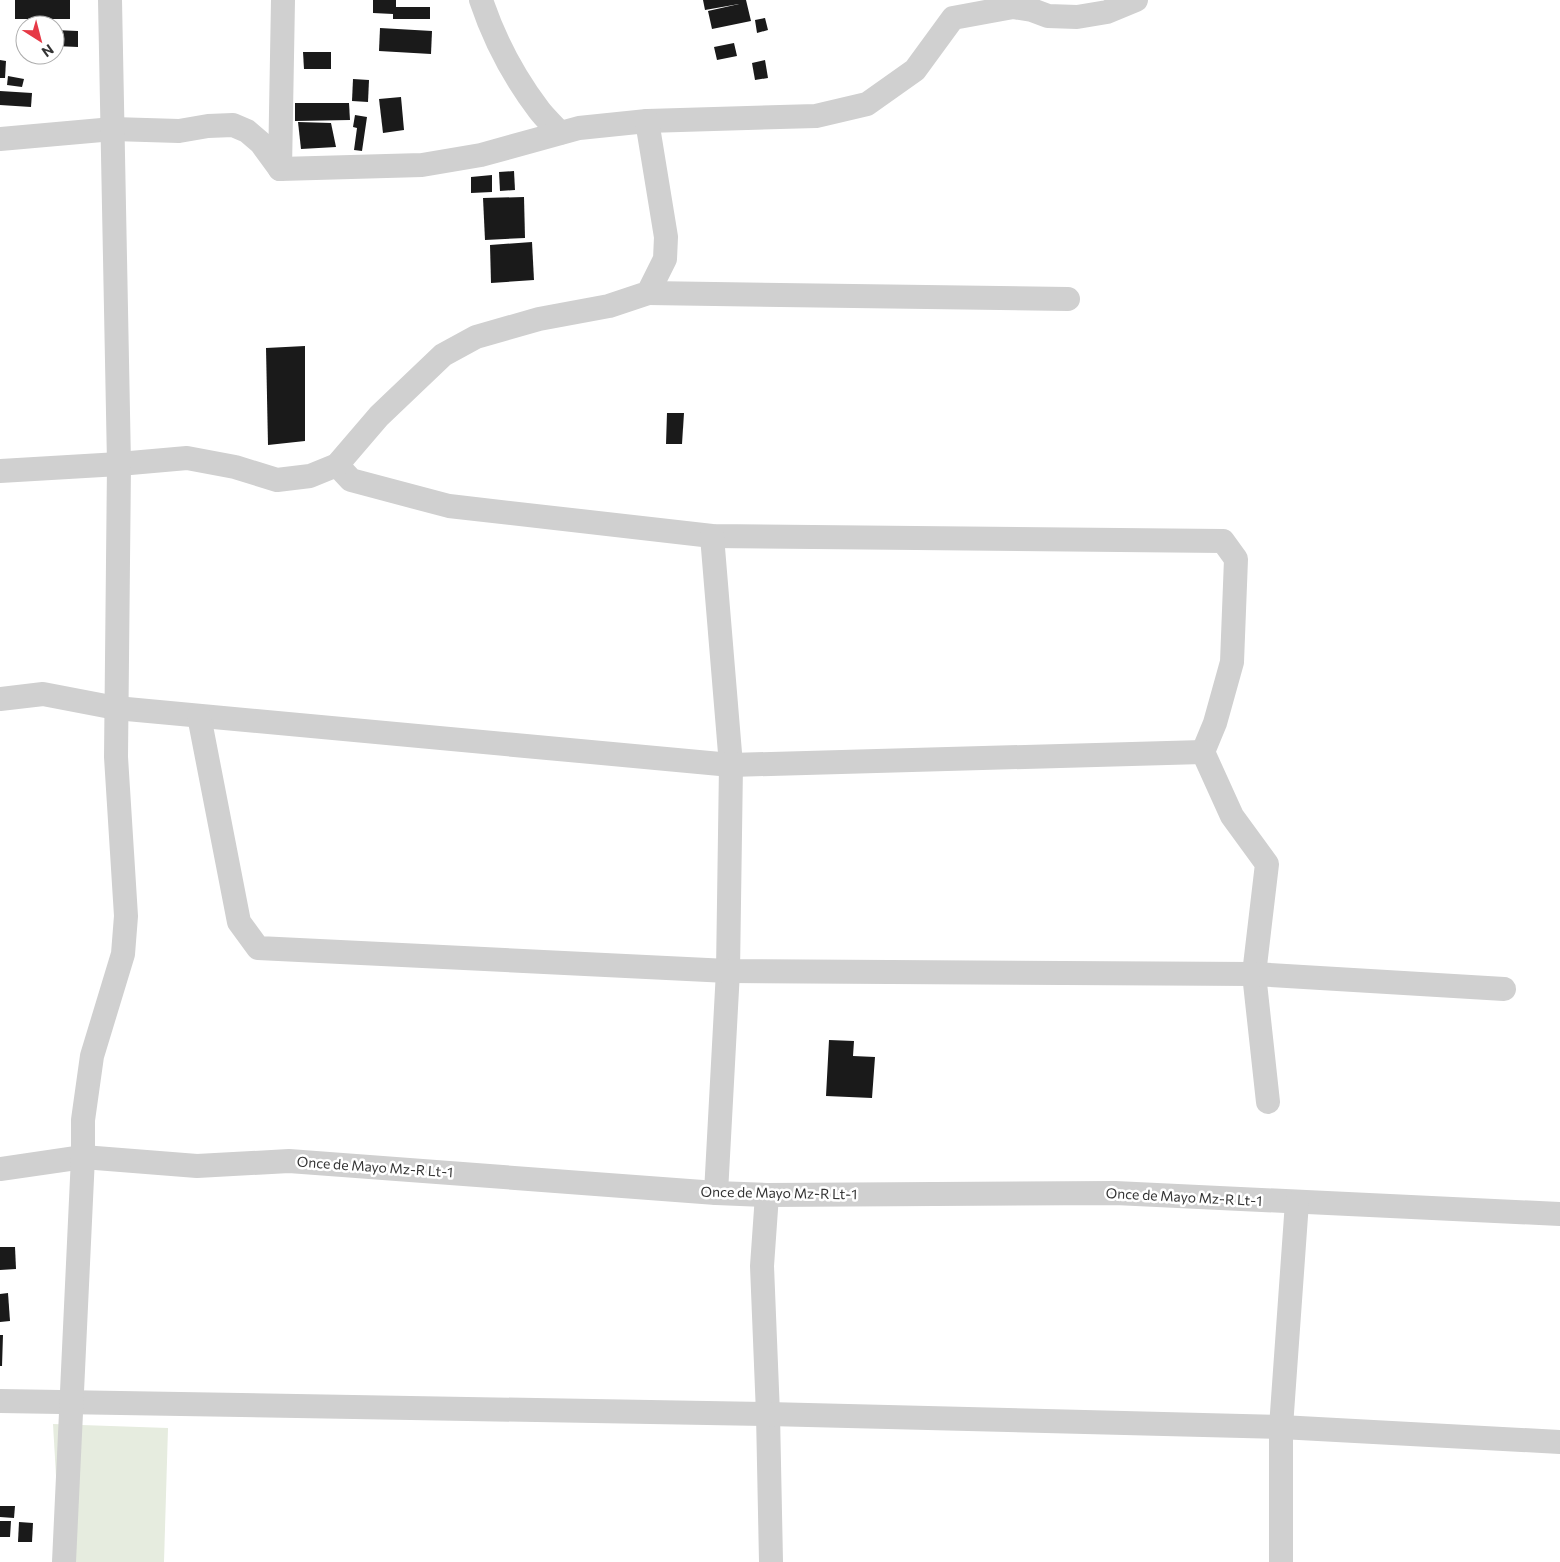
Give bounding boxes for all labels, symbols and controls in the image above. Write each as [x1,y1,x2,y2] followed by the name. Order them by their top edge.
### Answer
[15,15,65,65] north arrow
[39,41,57,61] text: N
[296,1153,454,1180] street label: Once de Mayo Mz-R Lt-1
[701,1183,857,1202] street label: Once de Mayo Mz-R Lt-1
[1105,1184,1263,1209] street label: Once de Mayo Mz-R Lt-1

